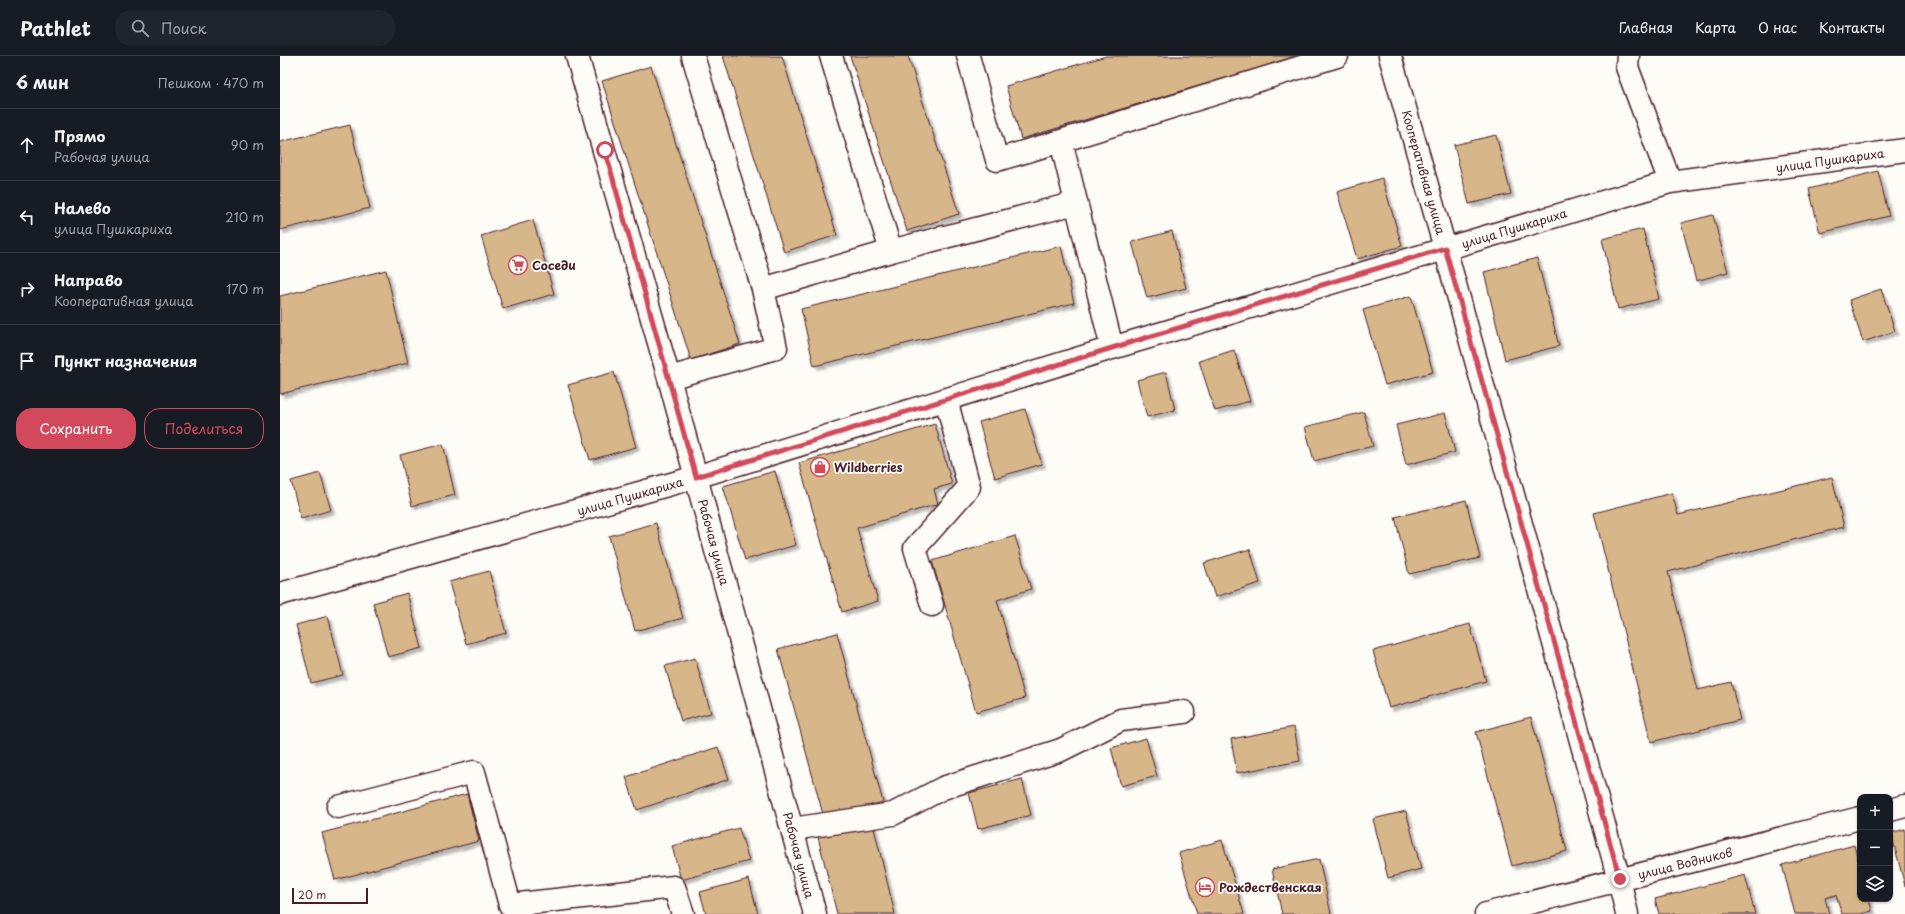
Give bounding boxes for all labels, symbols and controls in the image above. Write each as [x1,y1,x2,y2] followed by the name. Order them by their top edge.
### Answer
[115,10,395,46] search box
[20,14,91,42] text: Pathlet
[161,16,206,39] text: Поиск
[129,17,151,39] icon: search
[1619,17,1673,38] text: Главная
[1695,17,1736,38] text: Карта
[1758,17,1797,38] text: О нас
[1819,17,1885,38] text: Контакты
[16,69,69,95] text: 6 мин
[158,73,264,92] text: Пешком · 470 m
[1398,108,1451,237] street label: Кооперативная улица
[54,124,105,147] text: Прямо
[16,134,38,156] icon: ahead
[231,135,264,154] text: 90 m
[596,141,614,159] route start
[1775,143,1886,177] street label: улица Пушкариха
[54,147,150,166] text: Рабочая улица
[54,196,111,219] text: Налево
[1459,203,1569,253] street label: улица Пушкариха
[16,206,38,228] icon: left
[225,207,264,226] text: 210 m
[54,219,172,238] text: улица Пушкариха
[507,254,529,276] supermarket icon: Соседи
[532,256,576,274] place label: Соседи
[54,268,123,291] text: Направо
[16,278,38,300] icon: right
[226,279,264,298] text: 170 m
[54,291,193,310] text: Кооперативная улица
[54,349,197,372] text: Пункт назначения
[16,350,38,372] icon: arrive
[16,408,136,449] button: Сохранить
[144,408,264,449] button: Поделиться
[809,456,831,478] shop icon: Wildberries
[834,458,903,476] place label: Wildberries
[575,472,685,520] street label: улица Пушкариха
[694,497,734,587] street label: Рабочая улица
[1857,794,1893,902] map controls
[1857,794,1893,830] button: +
[779,810,819,900] street label: Рабочая улица
[1857,830,1893,866] button: −
[1636,843,1734,883] street label: улица Водников
[1857,866,1893,902] button: layers
[1611,870,1629,888] route end
[1194,876,1216,898] hotel icon: Рождественская
[1219,878,1322,896] place label: Рождественская
[292,886,368,905] scale bar
[298,886,326,903] text: 20 m

